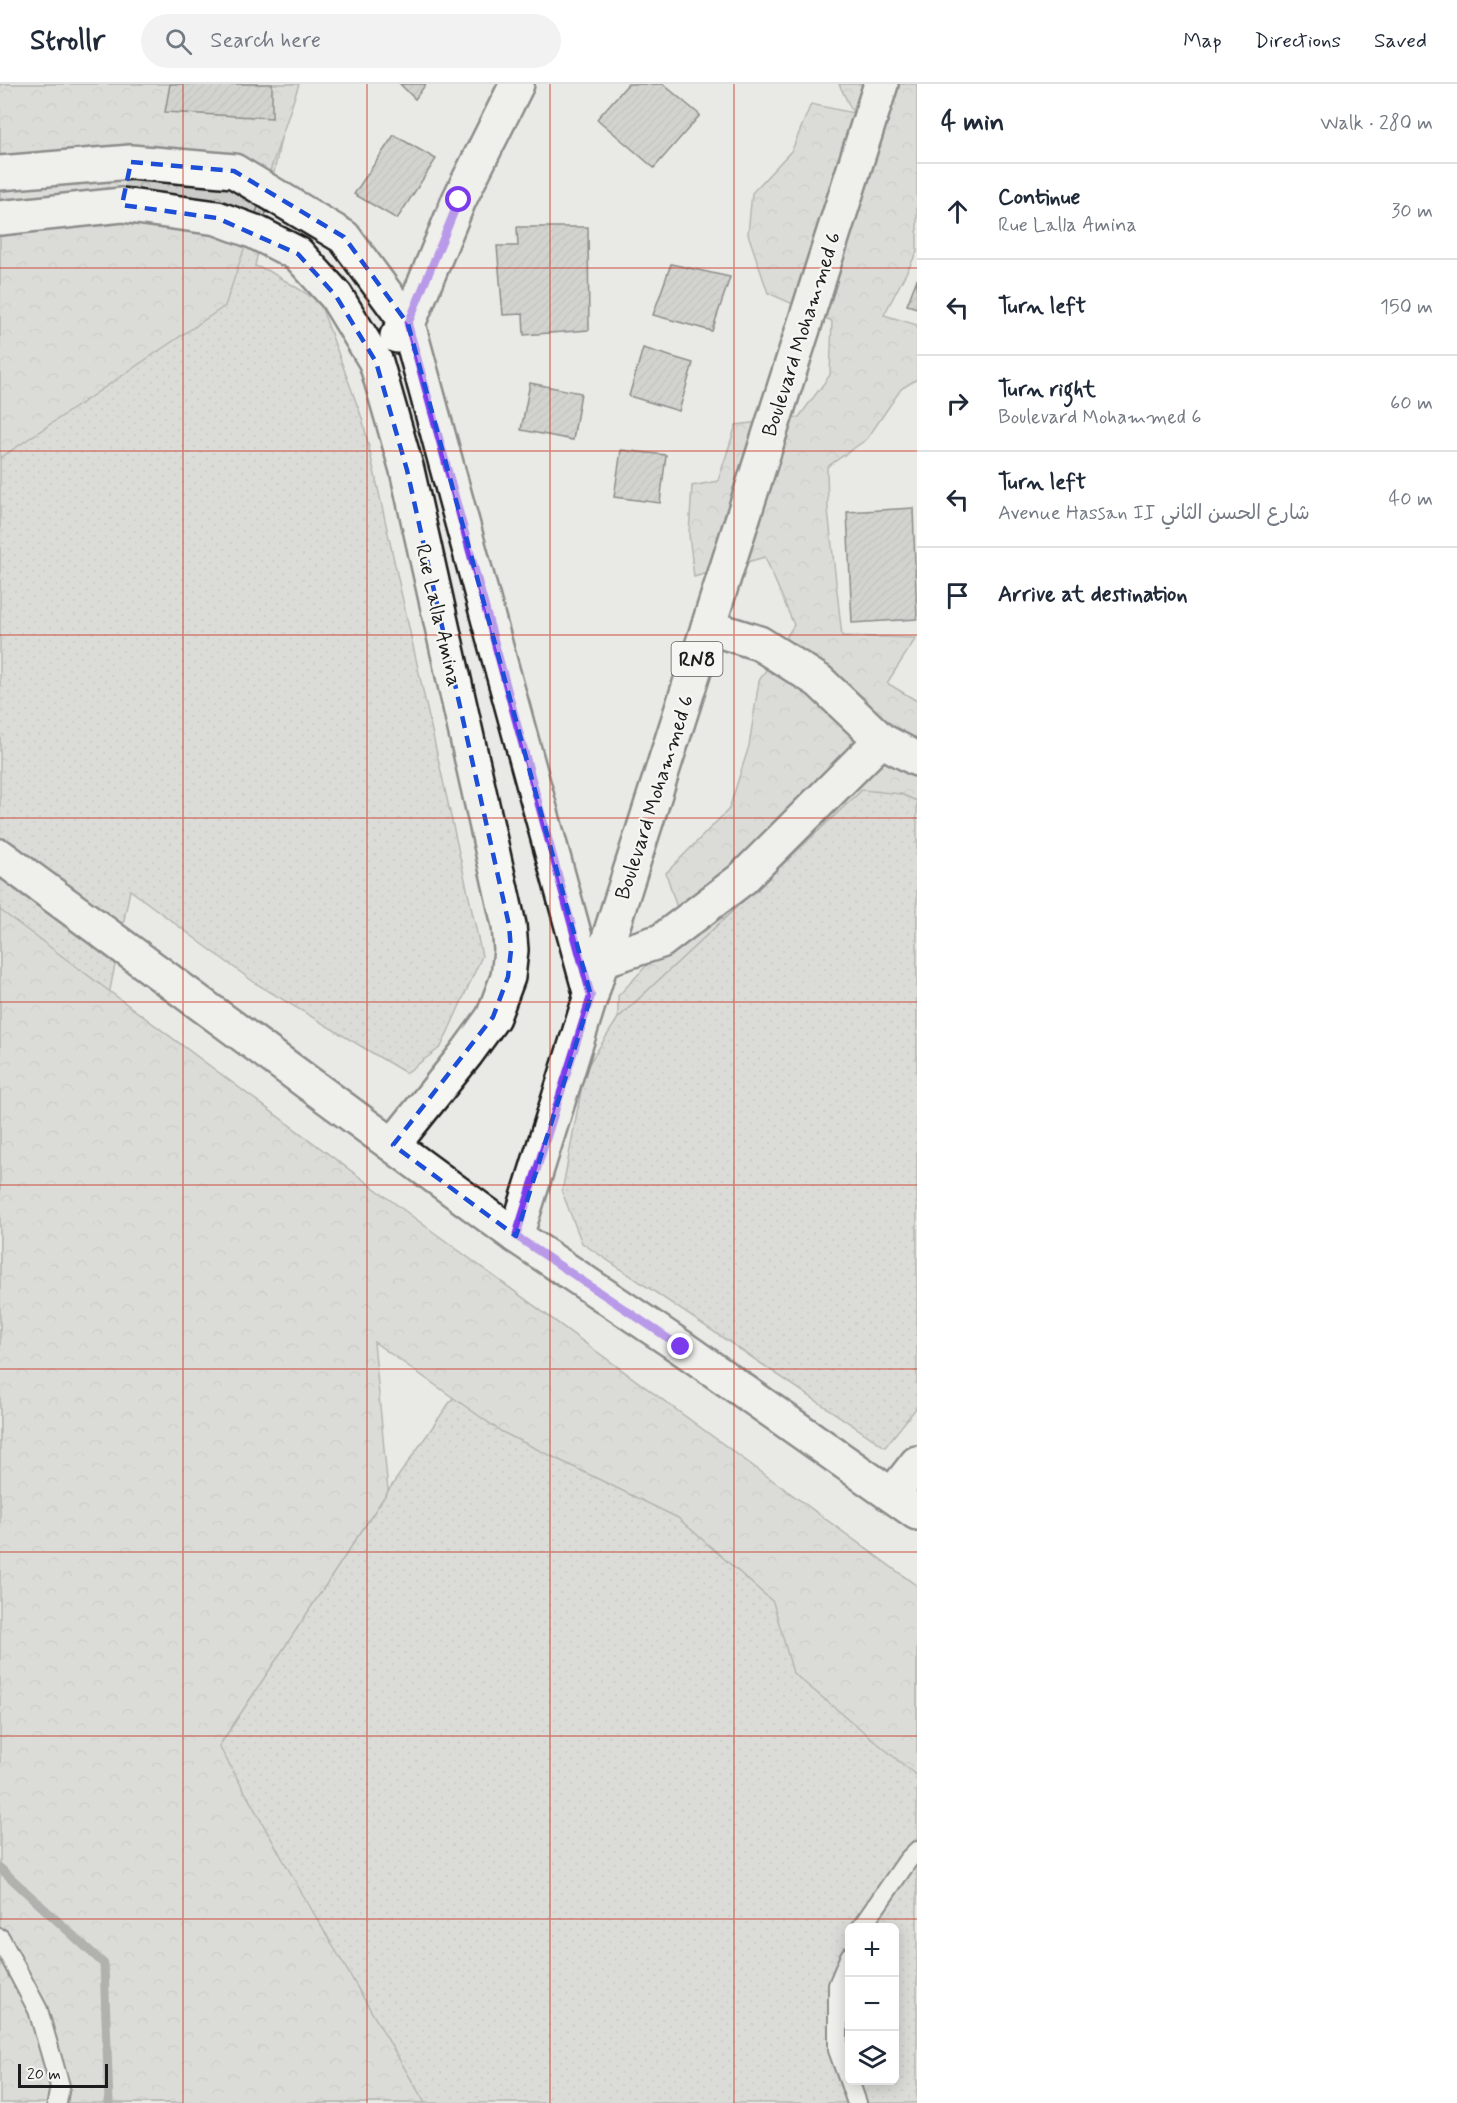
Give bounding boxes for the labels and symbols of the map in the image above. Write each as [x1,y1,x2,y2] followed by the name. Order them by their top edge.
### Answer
[445,186,471,212] route start
[756,228,848,440] street label: Boulevard Mohammed 6
[408,541,468,689] street label: Rue Lalla Amina
[672,642,722,676] road number: RN8
[609,691,701,903] street label: Boulevard Mohammed 6
[667,1333,693,1359] route end
[18,2061,108,2088] scale bar

